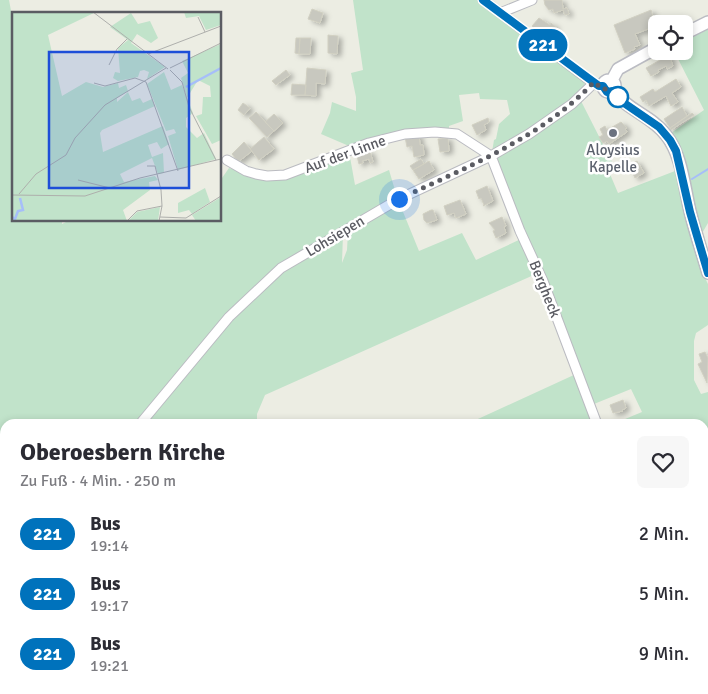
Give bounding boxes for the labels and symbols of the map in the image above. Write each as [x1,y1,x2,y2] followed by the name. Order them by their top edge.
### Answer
[12,12,221,221] inset map
[514,29,572,61] line badge: 221
[607,86,629,108] unlabelled marker
[607,127,619,139] marker: Aloysius Kapelle
[302,131,388,177] street label: Auf der Linne
[586,141,640,176] place label: Aloysius Kapelle
[387,187,412,212] your location
[302,211,368,261] street label: Lohsiepen
[525,258,565,321] street label: Bergheck

